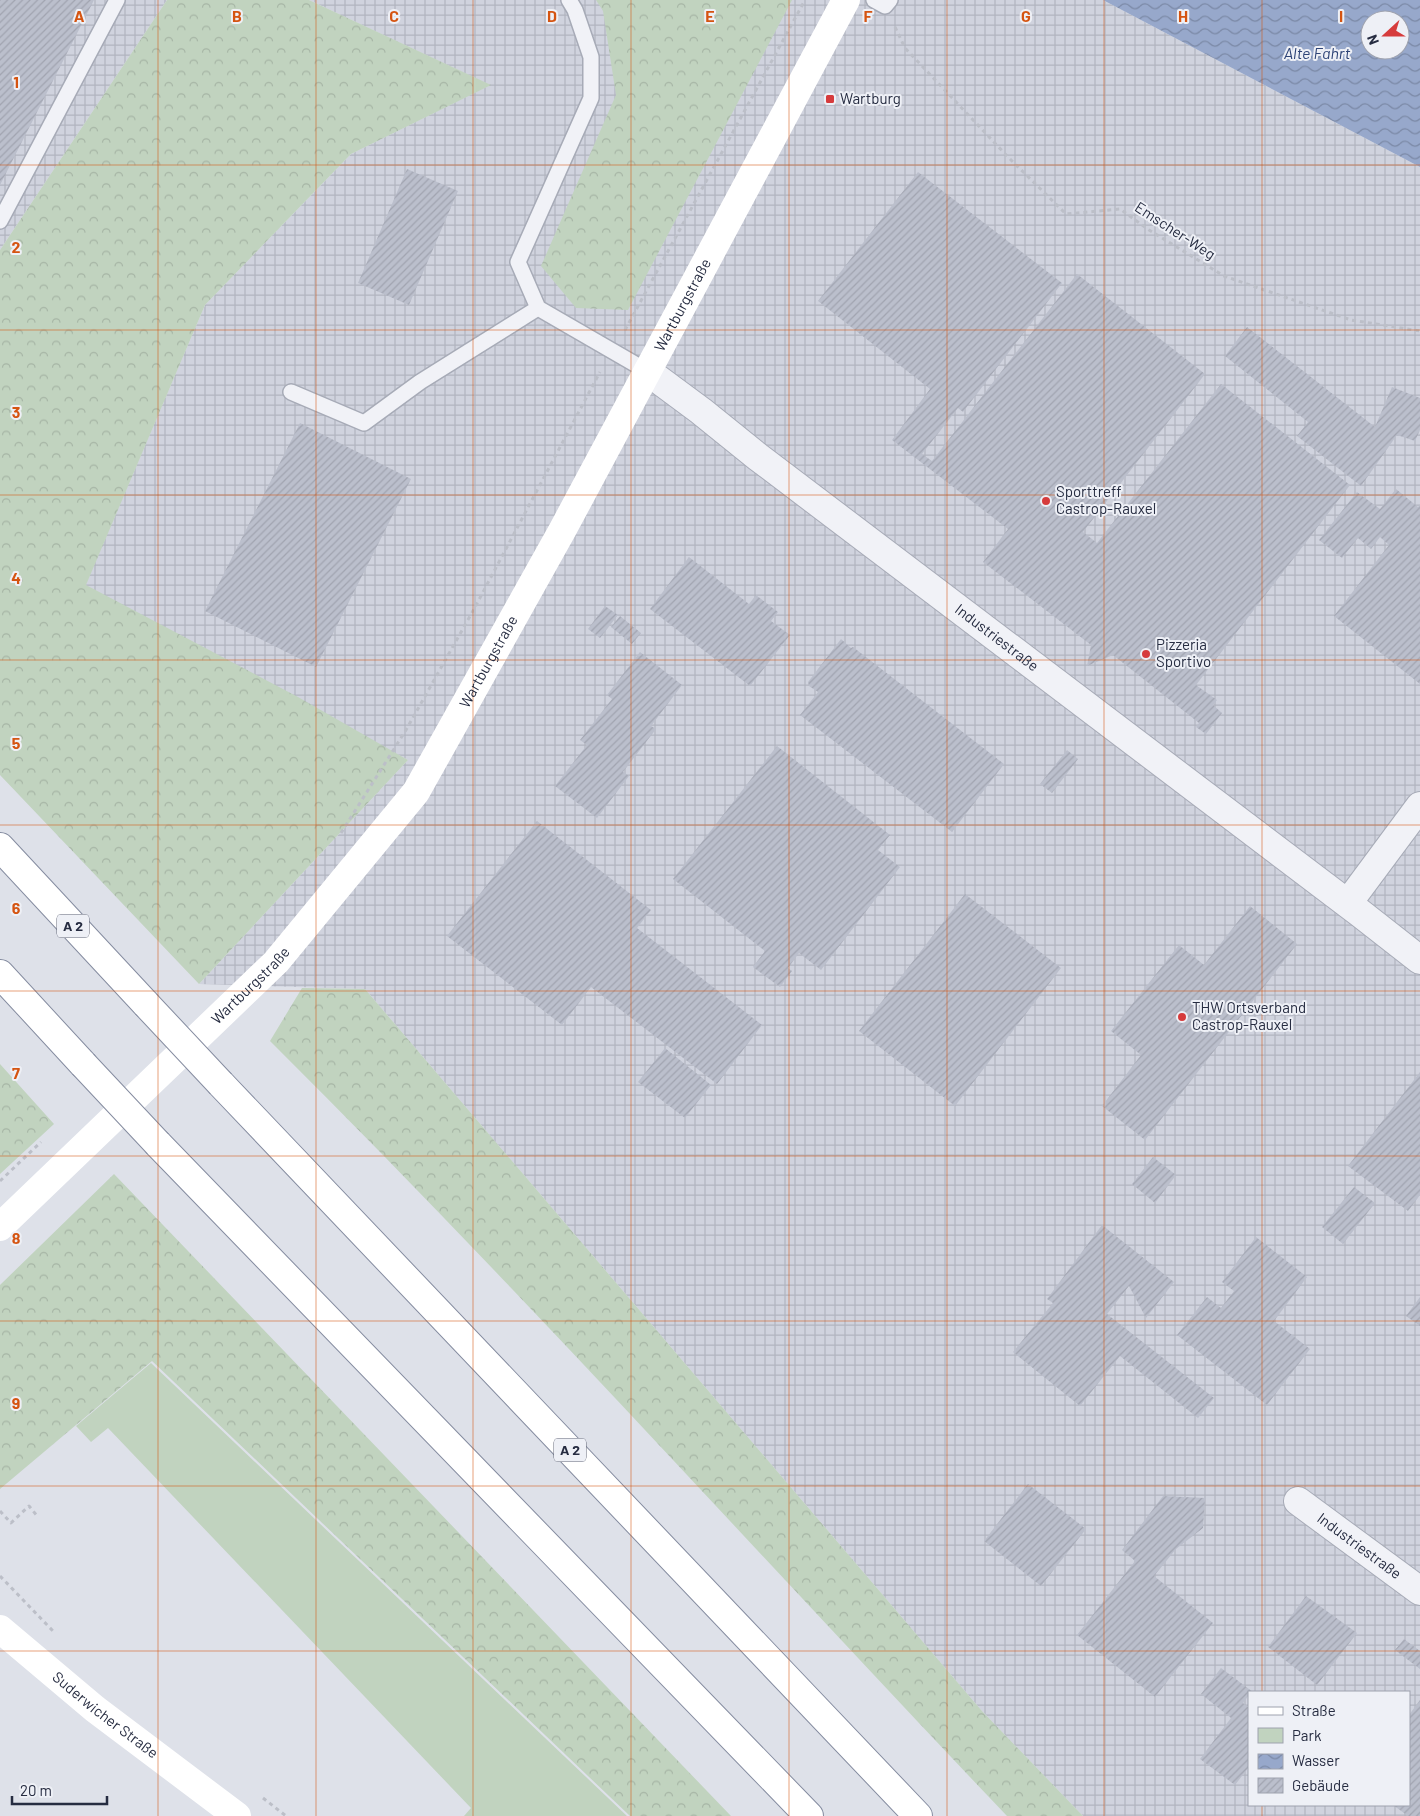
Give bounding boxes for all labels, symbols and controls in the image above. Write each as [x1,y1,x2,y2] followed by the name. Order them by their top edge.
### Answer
[74,6,85,25] text: A
[232,6,242,25] text: B
[389,6,399,25] text: C
[547,6,557,25] text: D
[705,6,715,25] text: E
[864,6,873,25] text: F
[1021,6,1031,25] text: G
[1178,6,1188,25] text: H
[1339,6,1343,25] text: I
[1360,10,1410,60] north arrow
[1363,32,1382,47] text: N
[1284,43,1351,62] water label: Alte Fahrt
[13,72,19,91] text: 1
[840,89,901,107] place label: Wartburg
[824,93,836,105] marker: Wartburg
[1132,197,1219,263] street label: Emscher-Weg
[12,237,21,256] text: 2
[650,255,714,354] street label: Wartburgstraße
[12,402,20,421] text: 3
[1056,482,1156,517] place label: Sporttreff Castrop-Rauxel
[1040,495,1052,507] marker: Sporttreff Castrop-Rauxel
[11,568,21,587] text: 4
[952,600,1043,674] street label: Industriestraße
[455,612,521,711] street label: Wartburgstraße
[1156,635,1211,670] place label: Pizzeria Sportivo
[1140,648,1152,660] marker: Pizzeria Sportivo
[12,733,21,752] text: 5
[12,898,21,917] text: 6
[57,914,89,938] road number: A 2
[207,943,293,1027] street label: Wartburgstraße
[1192,998,1306,1033] place label: THW Ortsverband Castrop-Rauxel
[1176,1011,1188,1023] marker: THW Ortsverband Castrop-Rauxel
[12,1063,20,1082] text: 7
[12,1228,21,1247] text: 8
[12,1393,20,1412] text: 9
[554,1438,586,1462] road number: A 2
[1314,1508,1405,1582] street label: Industriestraße
[49,1667,162,1761] street label: Suderwicher Straße
[1248,1691,1410,1806] legend
[1292,1701,1336,1719] text: Straße
[1292,1726,1322,1744] text: Park
[1292,1751,1340,1769] text: Wasser
[12,1774,108,1806] scale bar
[1292,1776,1349,1794] text: Gebäude
[20,1781,52,1799] text: 20 m

